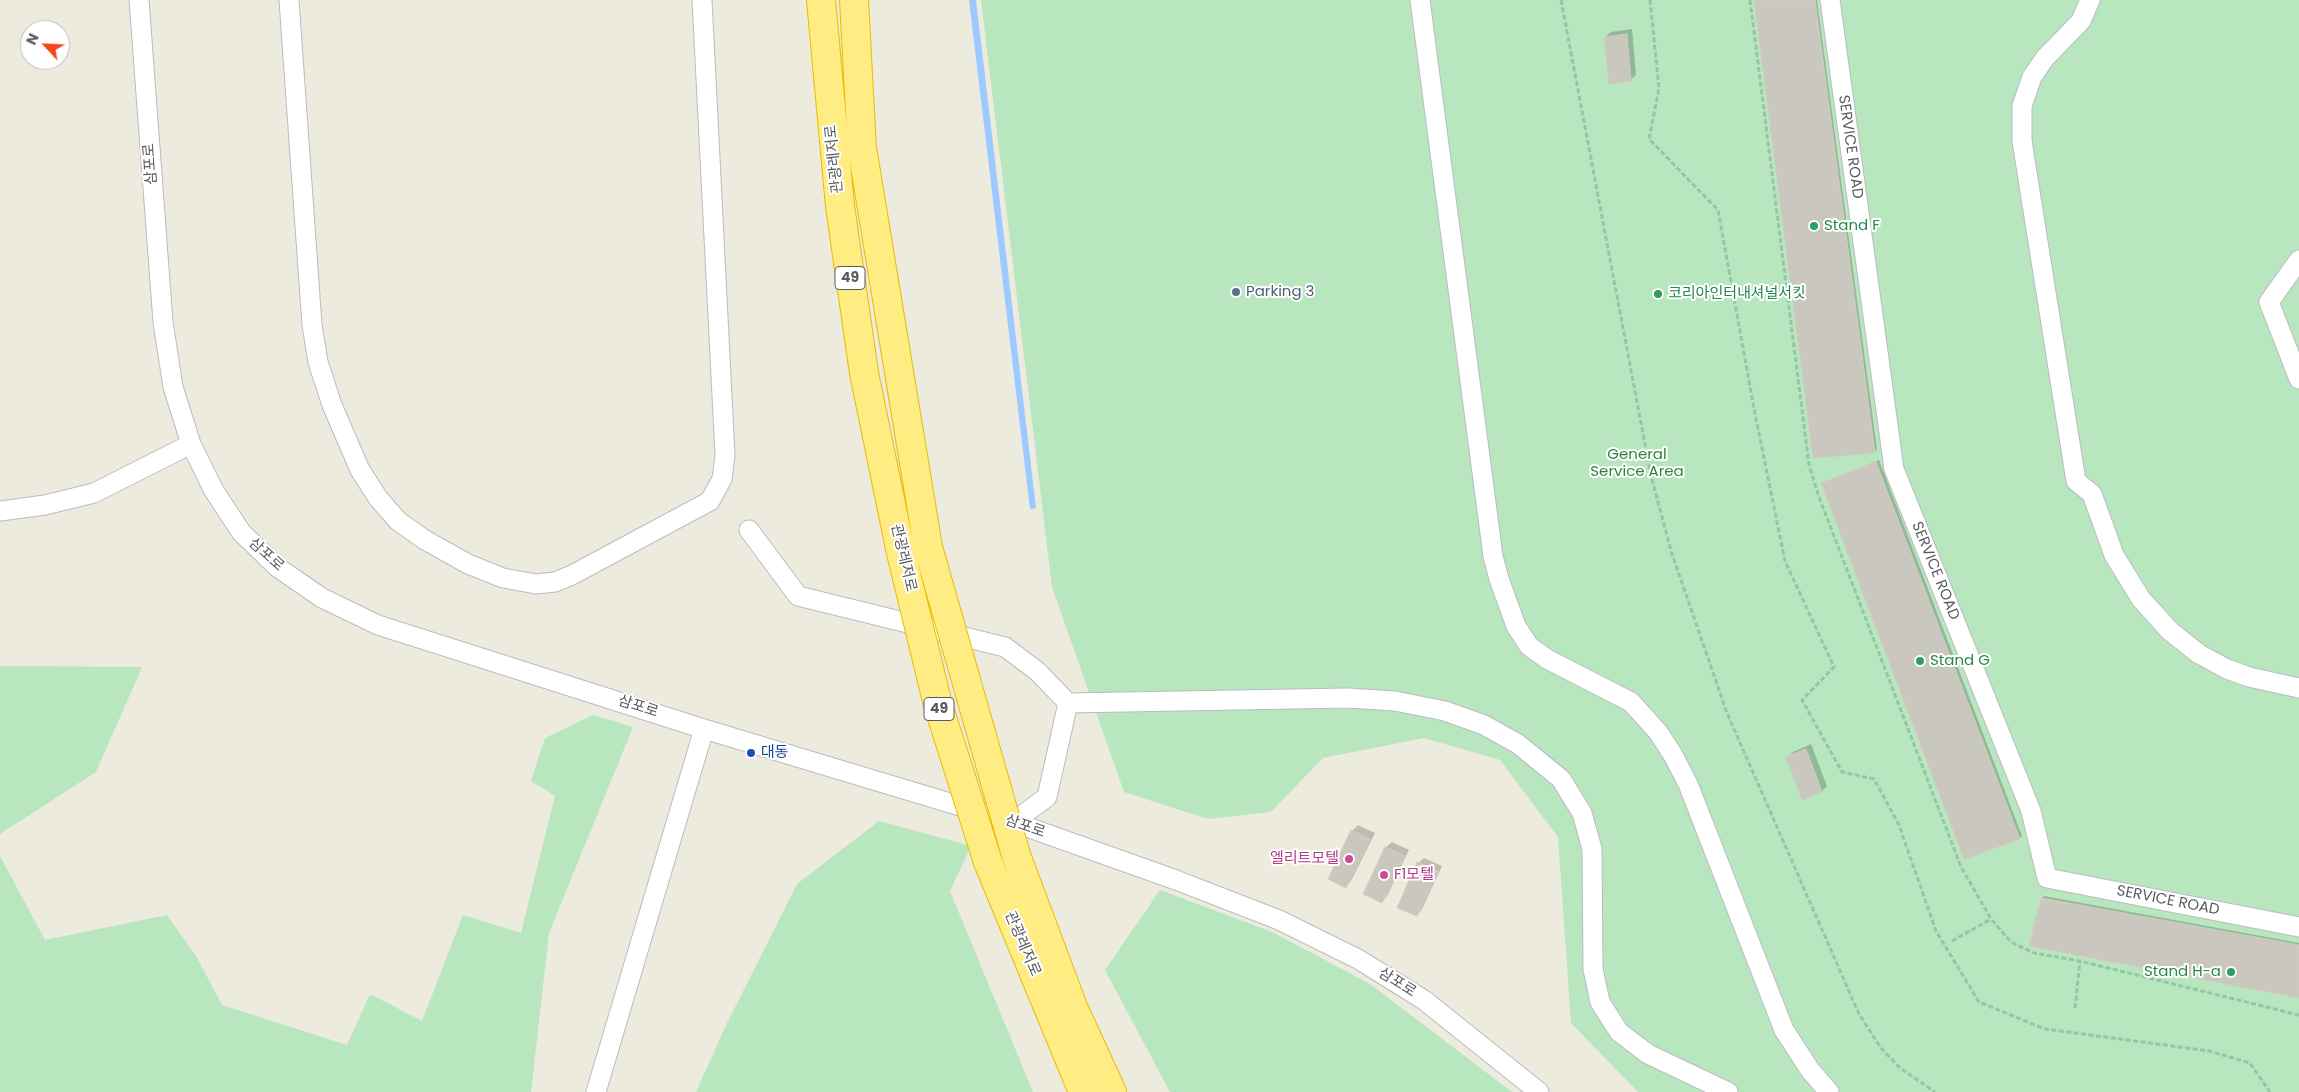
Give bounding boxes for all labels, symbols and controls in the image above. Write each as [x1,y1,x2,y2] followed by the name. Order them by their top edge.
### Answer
[20,20,70,70] north arrow
[21,30,44,48] text: N
[1834,94,1866,200] street label: SERVICE ROAD
[822,124,848,194] street label: 관광레저로
[141,143,161,185] street label: 삼포로
[1824,217,1880,235] place label: Stand F
[1808,220,1820,232] marker: Stand F
[835,266,865,290] road number: 49
[1246,283,1314,301] place label: Parking 3
[1668,285,1806,303] place label: 코리아인터내셔널서킷
[1230,286,1242,298] marker: Parking 3
[1652,288,1664,300] marker: 코리아인터내셔널서킷
[1590,446,1684,481] park label: General Service Area
[1907,519,1963,623] street label: SERVICE ROAD
[886,522,920,594] street label: 관광레저로
[245,534,287,576] street label: 삼포로
[1930,652,1990,670] place label: Stand G
[1914,655,1926,667] marker: Stand G
[616,692,660,722] street label: 삼포로
[924,698,954,721] road number: 49
[761,744,789,762] place label: 대동
[745,747,757,759] marker: 대동
[1002,812,1048,842] street label: 삼포로
[1270,850,1339,868] place label: 엘리트모텔
[1343,853,1355,865] marker: 엘리트모텔
[1394,866,1434,884] place label: F1모텔
[1378,869,1390,881] marker: F1모텔
[2115,882,2221,920] street label: SERVICE ROAD
[1000,909,1044,979] street label: 관광레저로
[2144,963,2221,981] place label: Stand H-a
[1375,964,1419,1002] street label: 삼포로
[2225,966,2237,978] marker: Stand H-a

